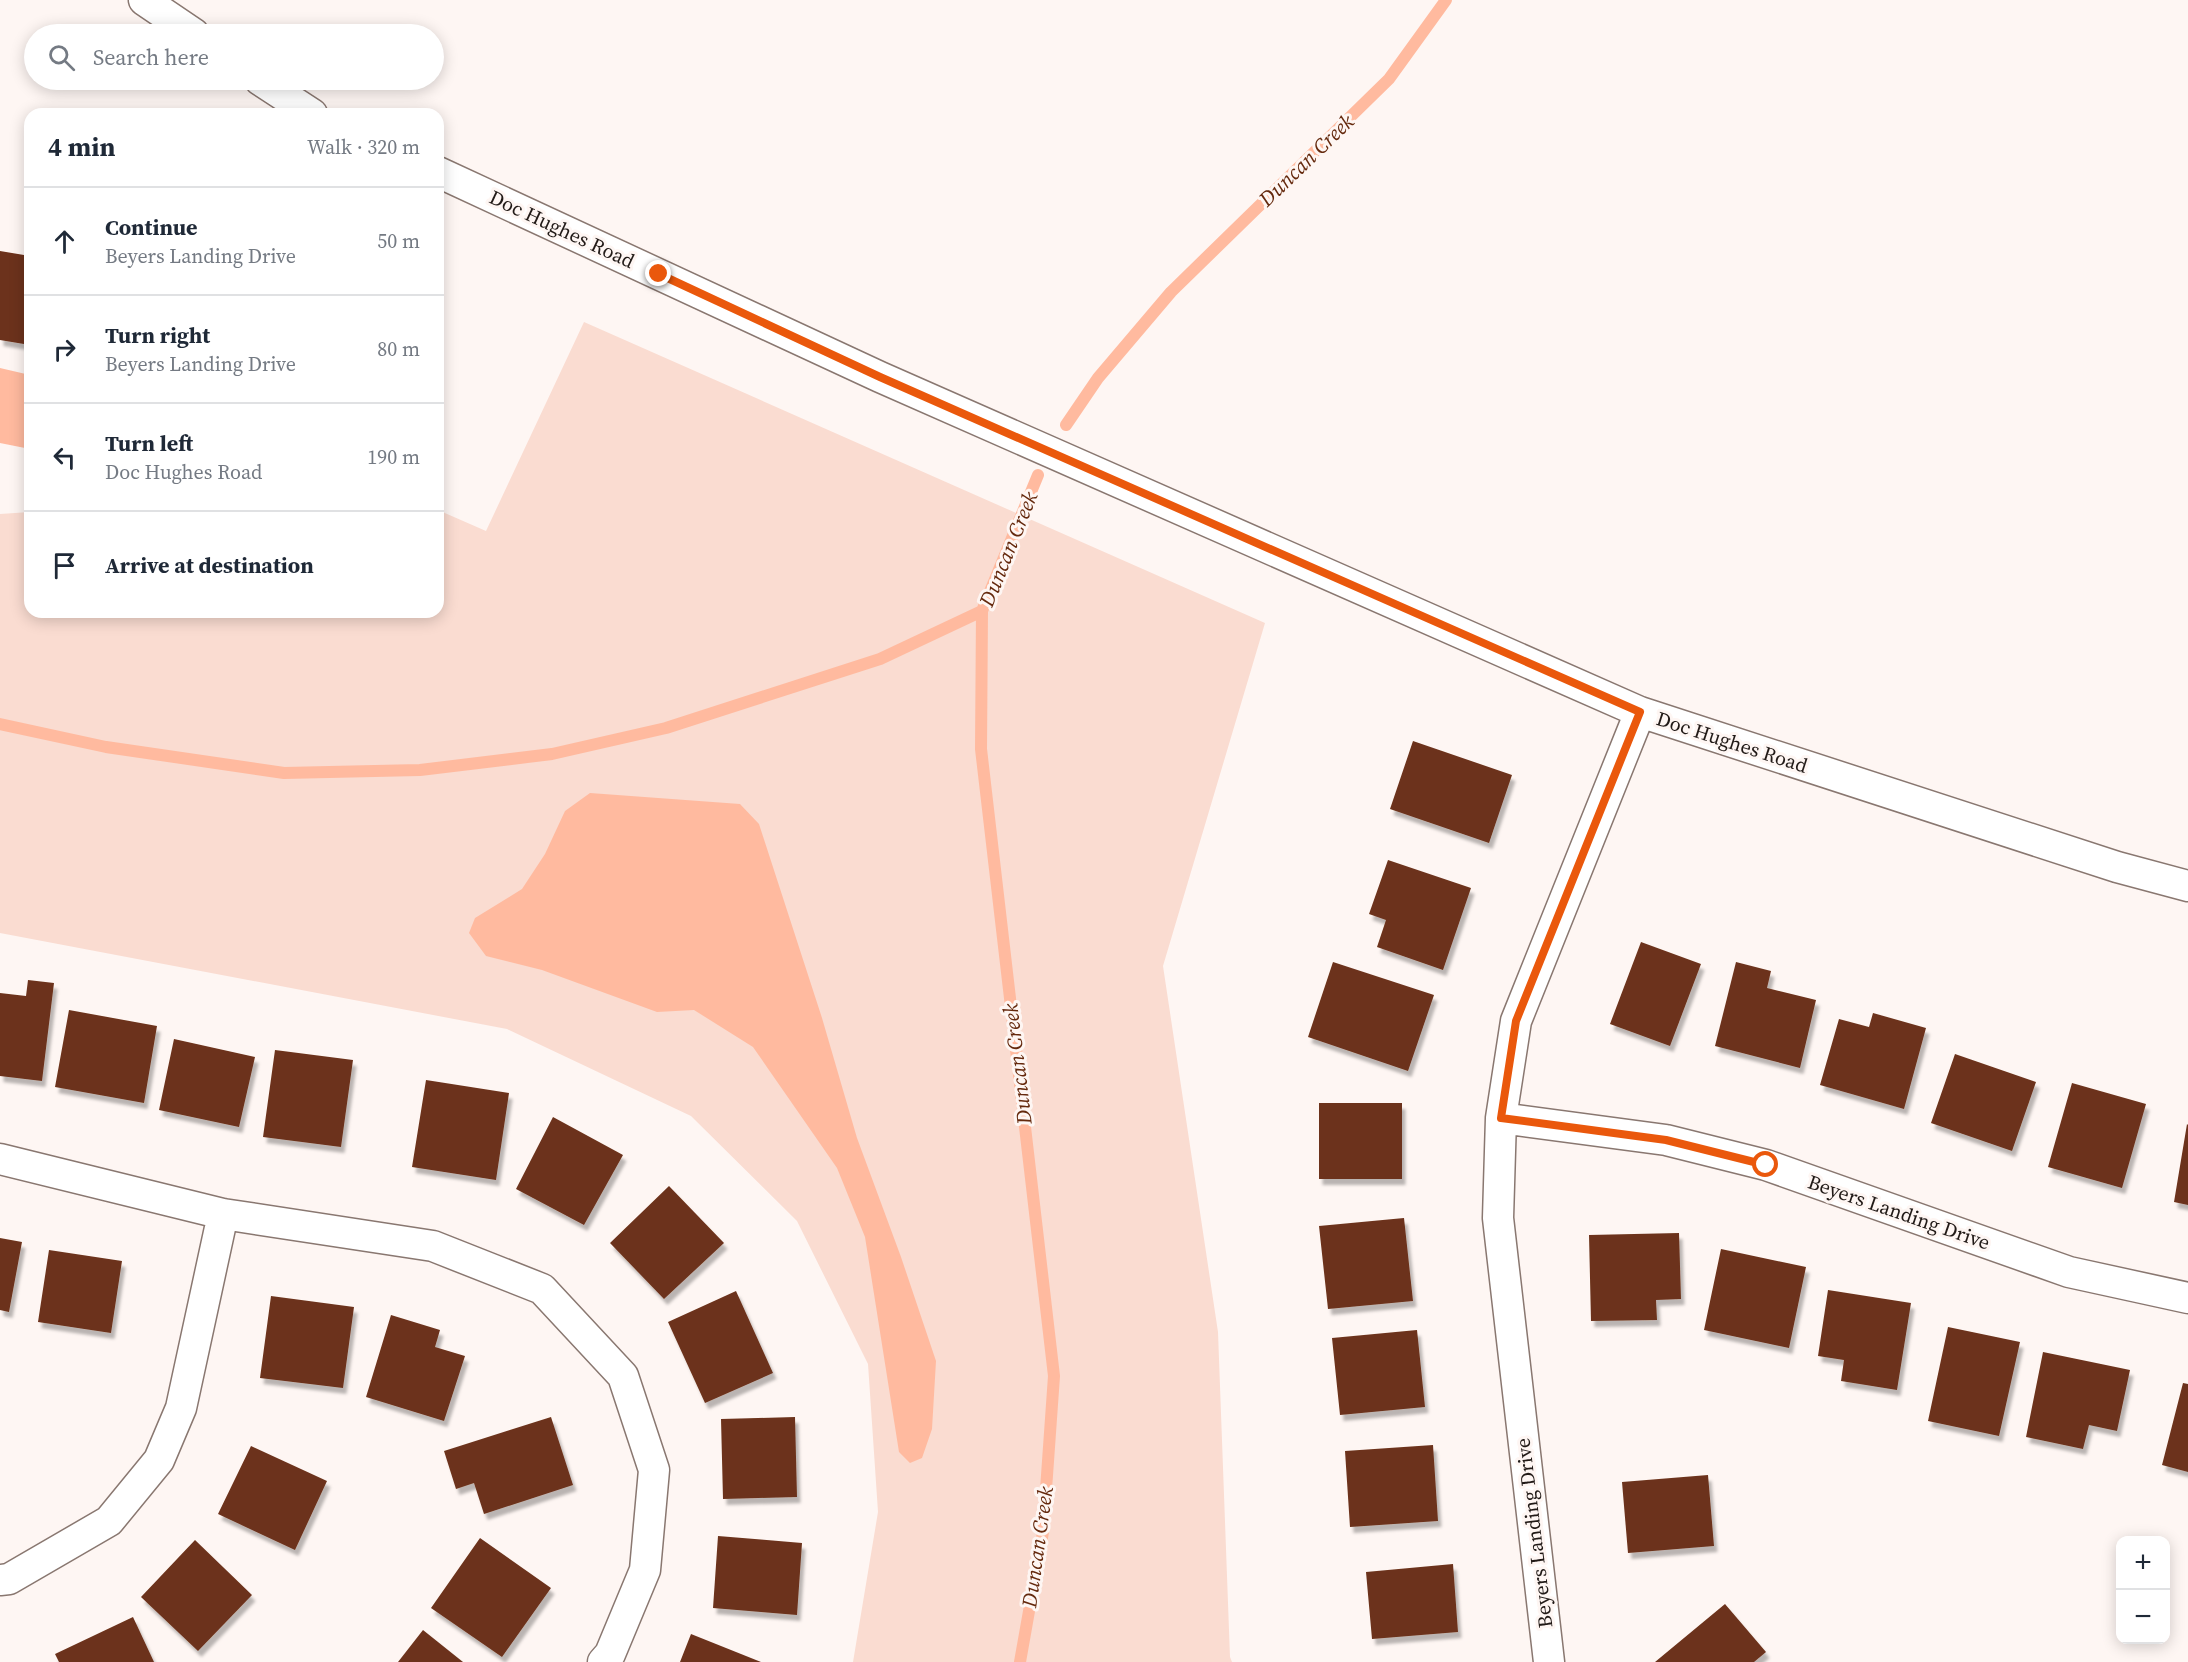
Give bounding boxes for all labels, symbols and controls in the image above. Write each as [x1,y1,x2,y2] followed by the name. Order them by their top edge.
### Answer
[24,24,444,90] search box
[45,41,78,74] icon: search
[93,42,209,72] text: Search here
[1251,107,1360,213] water label: Duncan Creek
[48,129,115,165] text: 4 min
[307,133,420,161] text: Walk · 320 m
[485,183,640,275] street label: Doc Hughes Road
[105,212,198,242] text: Continue
[48,225,81,258] icon: ahead
[377,227,420,255] text: 50 m
[105,242,296,270] text: Beyers Landing Drive
[645,260,671,286] route end
[105,320,210,350] text: Turn right
[48,333,81,366] icon: right
[377,335,420,363] text: 80 m
[105,350,296,378] text: Beyers Landing Drive
[105,428,193,458] text: Turn left
[48,441,81,474] icon: left
[367,443,420,471] text: 190 m
[105,458,262,486] text: Doc Hughes Road
[971,487,1044,612] water label: Duncan Creek
[48,549,81,582] icon: arrive
[105,550,314,580] text: Arrive at destination
[1653,704,1812,780] street label: Doc Hughes Road
[995,1002,1039,1127] water label: Duncan Creek
[1752,1151,1778,1177] route start
[1804,1168,1994,1256] street label: Beyers Landing Drive
[1508,1437,1560,1629] street label: Beyers Landing Drive
[1014,1485,1060,1610] water label: Duncan Creek
[2116,1536,2170,1644] map controls
[2116,1536,2170,1590] button: +
[2116,1590,2170,1644] button: −

